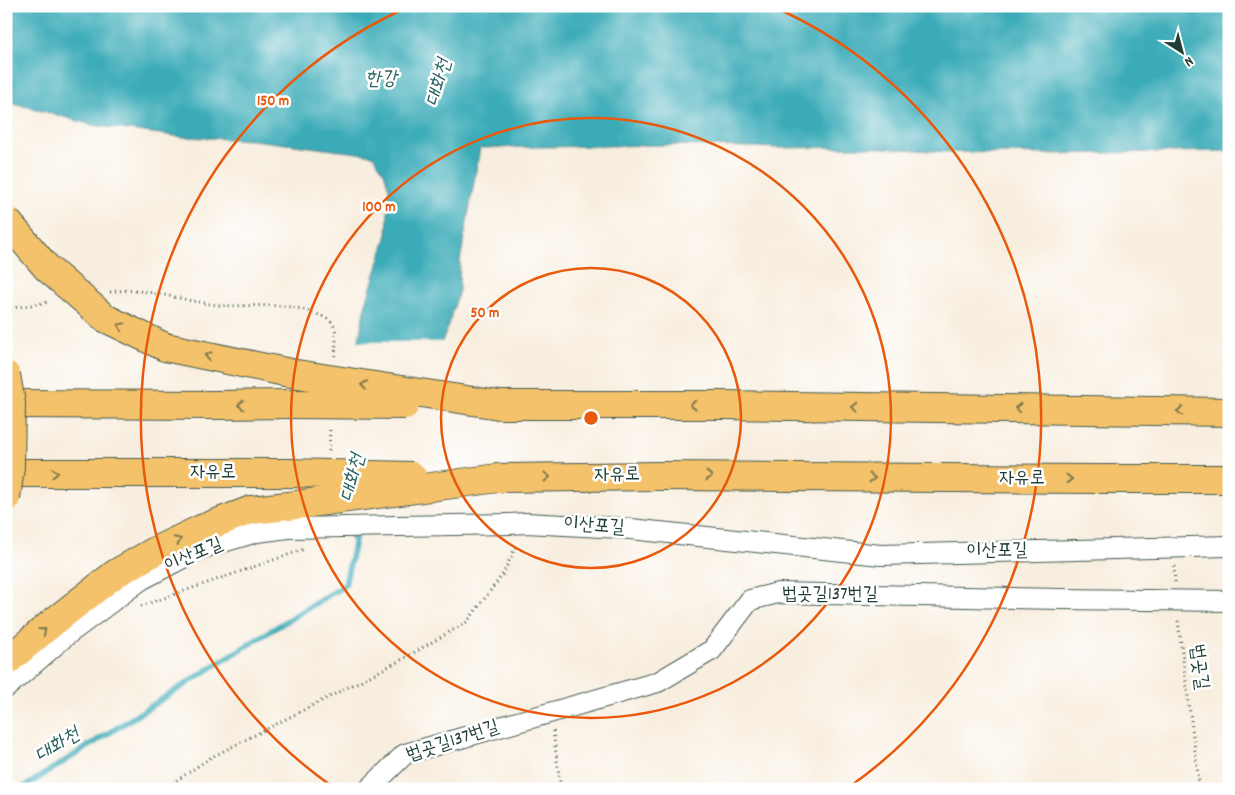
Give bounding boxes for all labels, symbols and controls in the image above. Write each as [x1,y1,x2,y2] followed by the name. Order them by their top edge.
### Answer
[1158,28,1208,78] north arrow
[1180,51,1197,71] text: N
[420,54,460,110] water label: 대화천
[365,66,400,94] water label: 한강
[257,91,289,113] text: 150 m
[362,197,396,219] text: 100 m
[471,303,499,325] text: 50 m
[118,322,127,332] one-way arrow
[203,351,212,362] one-way arrow
[360,380,368,390] one-way arrow
[236,400,244,410] one-way arrow
[688,400,696,410] one-way arrow
[851,401,859,412] one-way arrow
[1013,403,1021,414] one-way arrow
[1176,406,1184,416] one-way arrow
[582,409,600,427] centre of rings
[335,449,374,505] water label: 대화천
[190,460,236,487] street label: 자유로
[594,462,640,490] street label: 자유로
[999,466,1045,493] street label: 자유로
[52,468,59,478] one-way arrow
[706,471,713,481] one-way arrow
[543,472,551,483] one-way arrow
[868,472,876,483] one-way arrow
[1066,474,1073,484] one-way arrow
[563,511,625,543] street label: 이산포길
[161,532,227,580] street label: 이산포길
[173,536,182,546] one-way arrow
[966,538,1028,566] street label: 이산포길
[782,582,878,609] street label: 법곳길137번길
[38,627,47,636] one-way arrow
[1182,643,1214,691] street label: 법곳길
[403,714,503,770] street label: 법곳길137번길
[30,720,88,771] water label: 대화천

